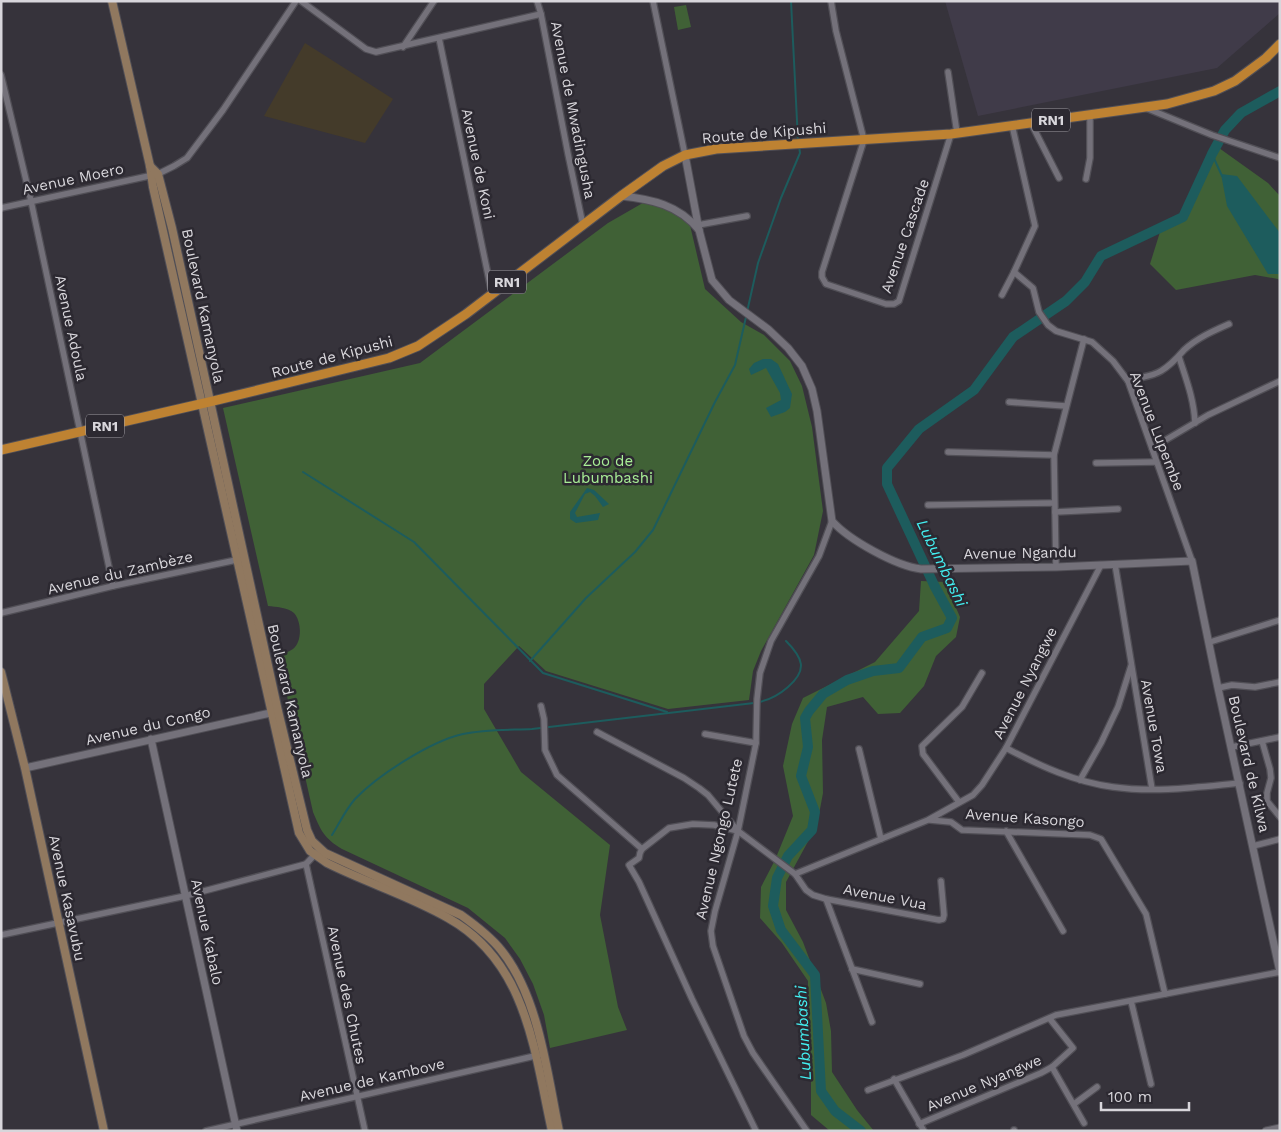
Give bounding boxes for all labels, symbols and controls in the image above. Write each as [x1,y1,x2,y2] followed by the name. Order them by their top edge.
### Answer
[547,20,599,201] street label: Avenue de Mwadingusha
[457,107,499,221] street label: Avenue de Koni
[1032,108,1070,132] road number: RN1
[701,119,827,147] street label: Route de Kipushi
[21,159,125,199] street label: Avenue Moero
[877,176,933,296] street label: Avenue Cascade
[178,227,228,385] street label: Boulevard Kamanyola
[488,270,526,294] road number: RN1
[51,273,91,383] street label: Avenue Adoula
[269,332,395,382] street label: Route de Kipushi
[1126,369,1188,493] street label: Avenue Lupembe
[86,414,124,438] road number: RN1
[563,452,653,487] park label: Zoo de Lubumbashi
[913,516,972,610] water label: Lubumbashi
[963,543,1077,563] street label: Avenue Ngandu
[45,547,195,599] street label: Avenue du Zambèze
[264,622,317,780] street label: Boulevard Kamanyola
[989,624,1061,742] street label: Avenue Nyangwe
[1137,678,1171,775] street label: Avenue Towa
[1225,694,1274,835] street label: Boulevard de Kilwa
[84,703,212,749] street label: Avenue du Congo
[692,757,746,921] street label: Avenue Ngongo Lutete
[965,805,1085,831] street label: Avenue Kasongo
[45,833,89,963] street label: Avenue Kasavubu
[187,877,227,987] street label: Avenue Kabalo
[842,880,929,914] street label: Avenue Vua
[324,924,370,1066] street label: Avenue des Chutes
[791,984,815,1081] water label: Lubumbashi
[924,1051,1044,1115] street label: Avenue Nyangwe
[298,1055,446,1105] street label: Avenue de Kambove
[1101,1080,1188,1112] scale bar
[1108,1088,1152,1106] text: 100 m

